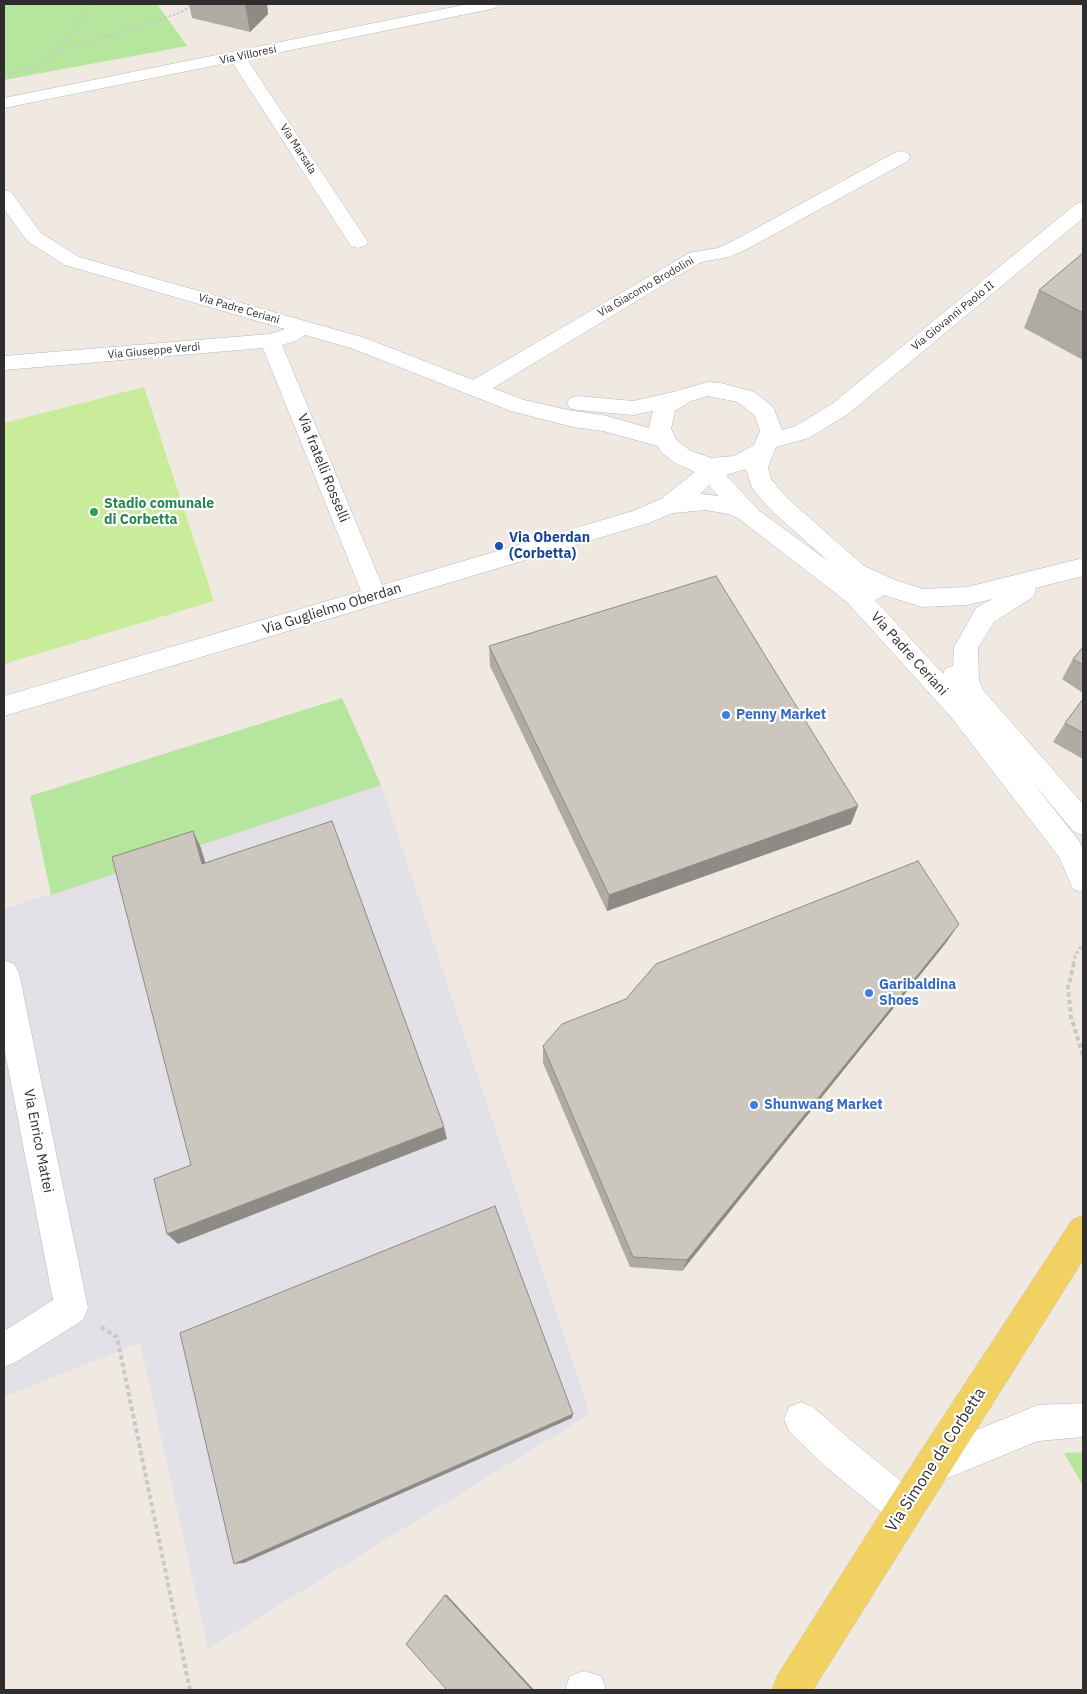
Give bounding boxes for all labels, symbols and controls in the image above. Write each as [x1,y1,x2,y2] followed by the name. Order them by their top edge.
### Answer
[218,43,278,67] street label: Via Villoresi
[277,122,319,176] street label: Via Marsala
[596,254,696,320] street label: Via Giacomo Brodolini
[909,279,997,353] street label: Via Giovanni Paolo II
[197,291,281,327] street label: Via Padre Ceriani
[107,340,201,362] street label: Via Giuseppe Verdi
[294,411,352,525] street label: Via fratelli Rosselli
[104,496,214,528] place label: Stadio comunale di Corbetta
[88,506,100,518] marker: Stadio comunale di Corbetta
[509,530,590,562] place label: Via Oberdan (Corbetta)
[493,540,505,552] marker: Via Oberdan (Corbetta)
[261,580,403,638] street label: Via Guglielmo Oberdan
[867,609,951,699] street label: Via Padre Ceriani
[736,707,826,723] place label: Penny Market
[720,709,732,721] marker: Penny Market
[879,977,956,1010] place label: Garibaldina Shoes
[863,987,875,999] marker: Garibaldina Shoes
[20,1088,56,1194] street label: Via Enrico Mattei
[764,1097,883,1113] place label: Shunwang Market
[748,1099,760,1111] marker: Shunwang Market
[882,1384,990,1536] street label: Via Simone da Corbetta

